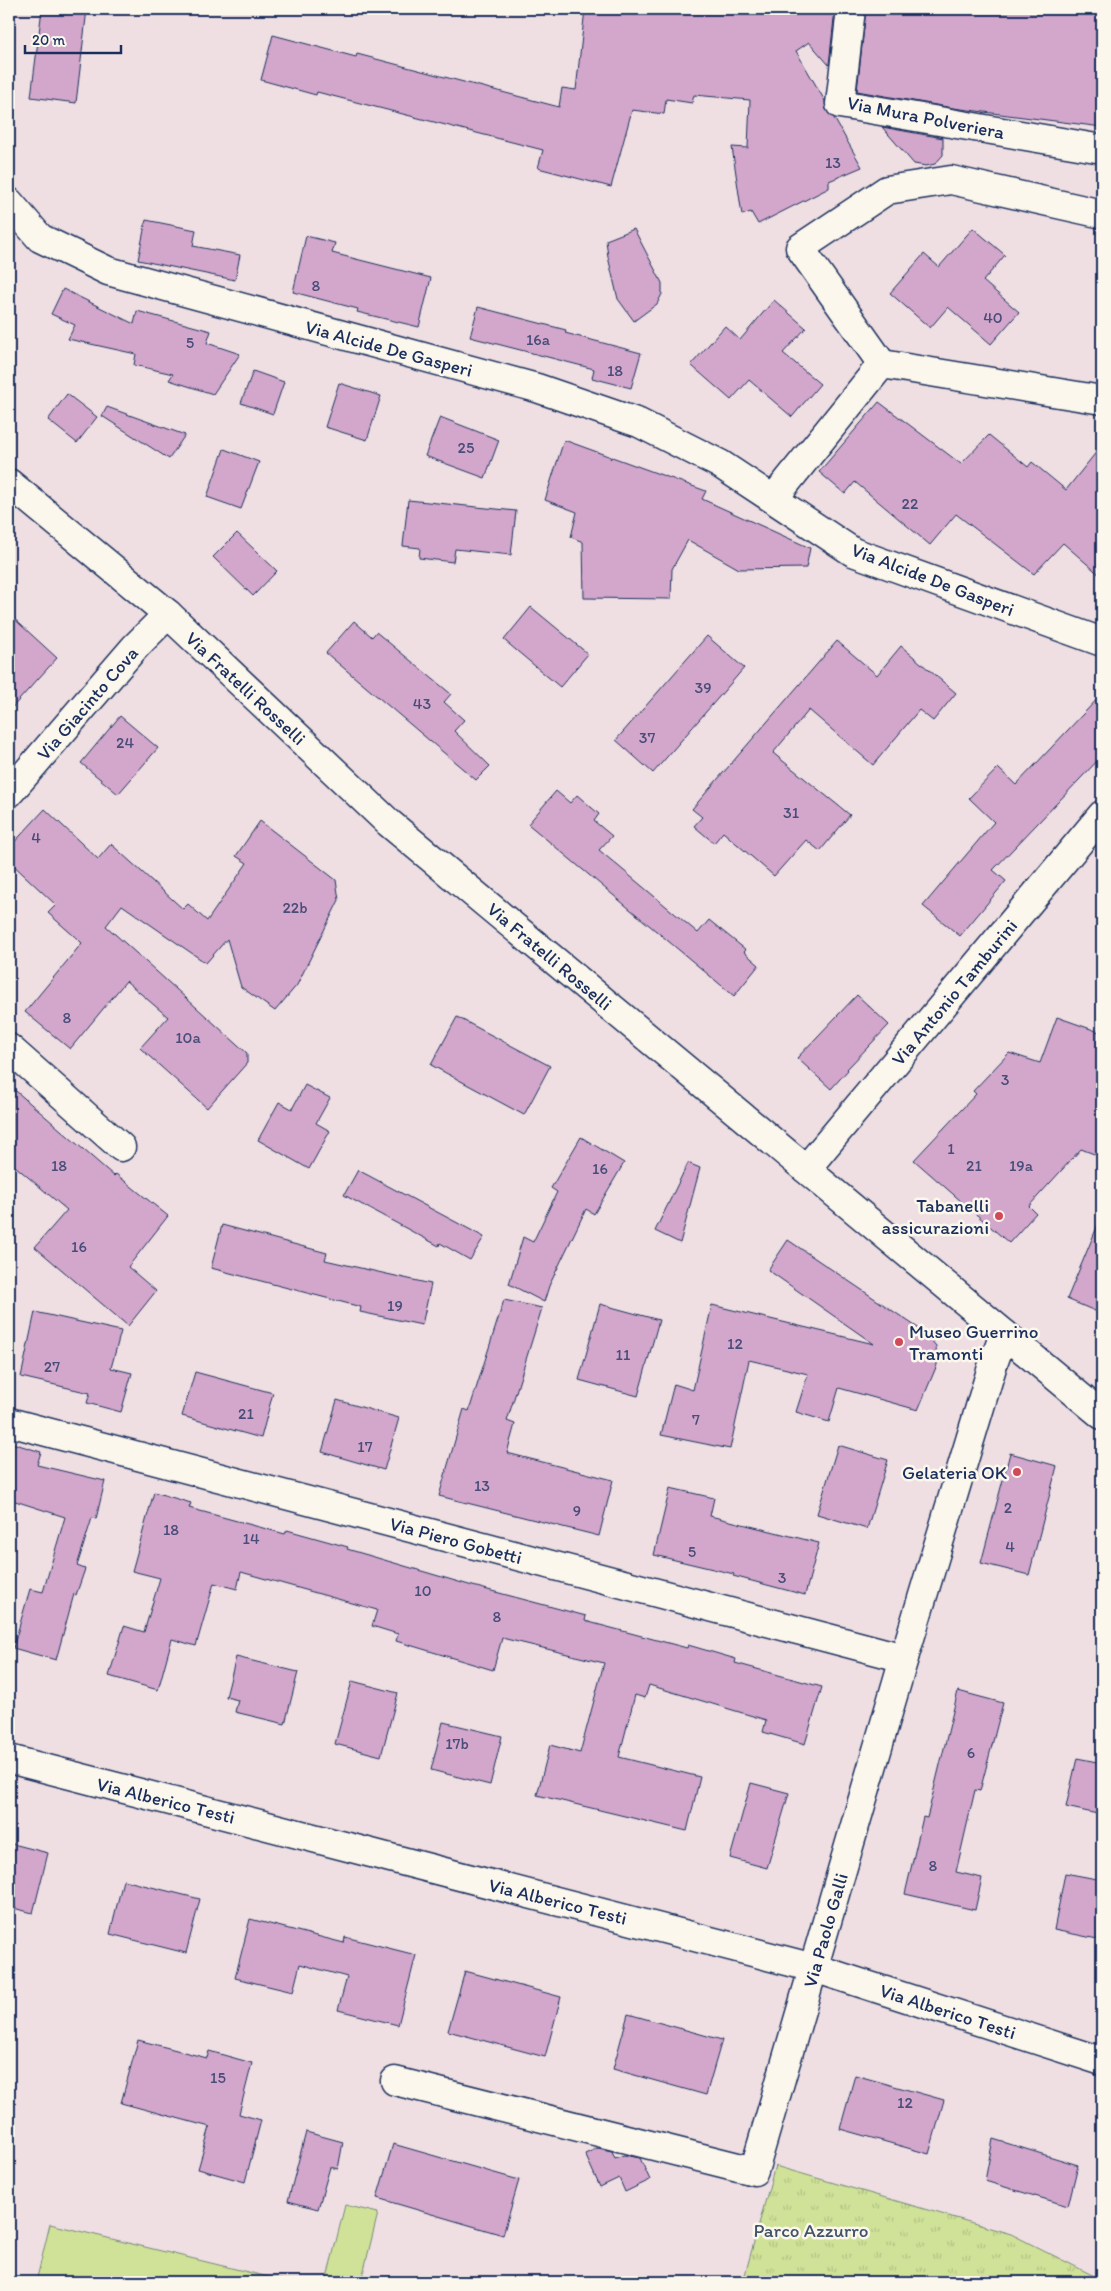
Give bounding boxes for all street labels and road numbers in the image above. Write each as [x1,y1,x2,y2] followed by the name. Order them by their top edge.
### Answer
[845,91,1007,144] street label: Via Mura Polveriera
[303,315,475,382] street label: Via Alcide De Gasperi
[848,538,1017,621] street label: Via Alcide De Gasperi
[181,627,310,750] street label: Via Fratelli Rosselli
[32,642,143,765] street label: Via Giacinto Cova
[483,897,617,1015] street label: Via Fratelli Rosselli
[887,915,1022,1070] street label: Via Antonio Tamburini
[387,1512,525,1569] street label: Via Piero Gobetti
[94,1772,237,1829] street label: Via Alberico Testi
[798,1870,853,1990] street label: Via Paolo Galli
[486,1873,629,1930] street label: Via Alberico Testi
[877,1979,1019,2044] street label: Via Alberico Testi

